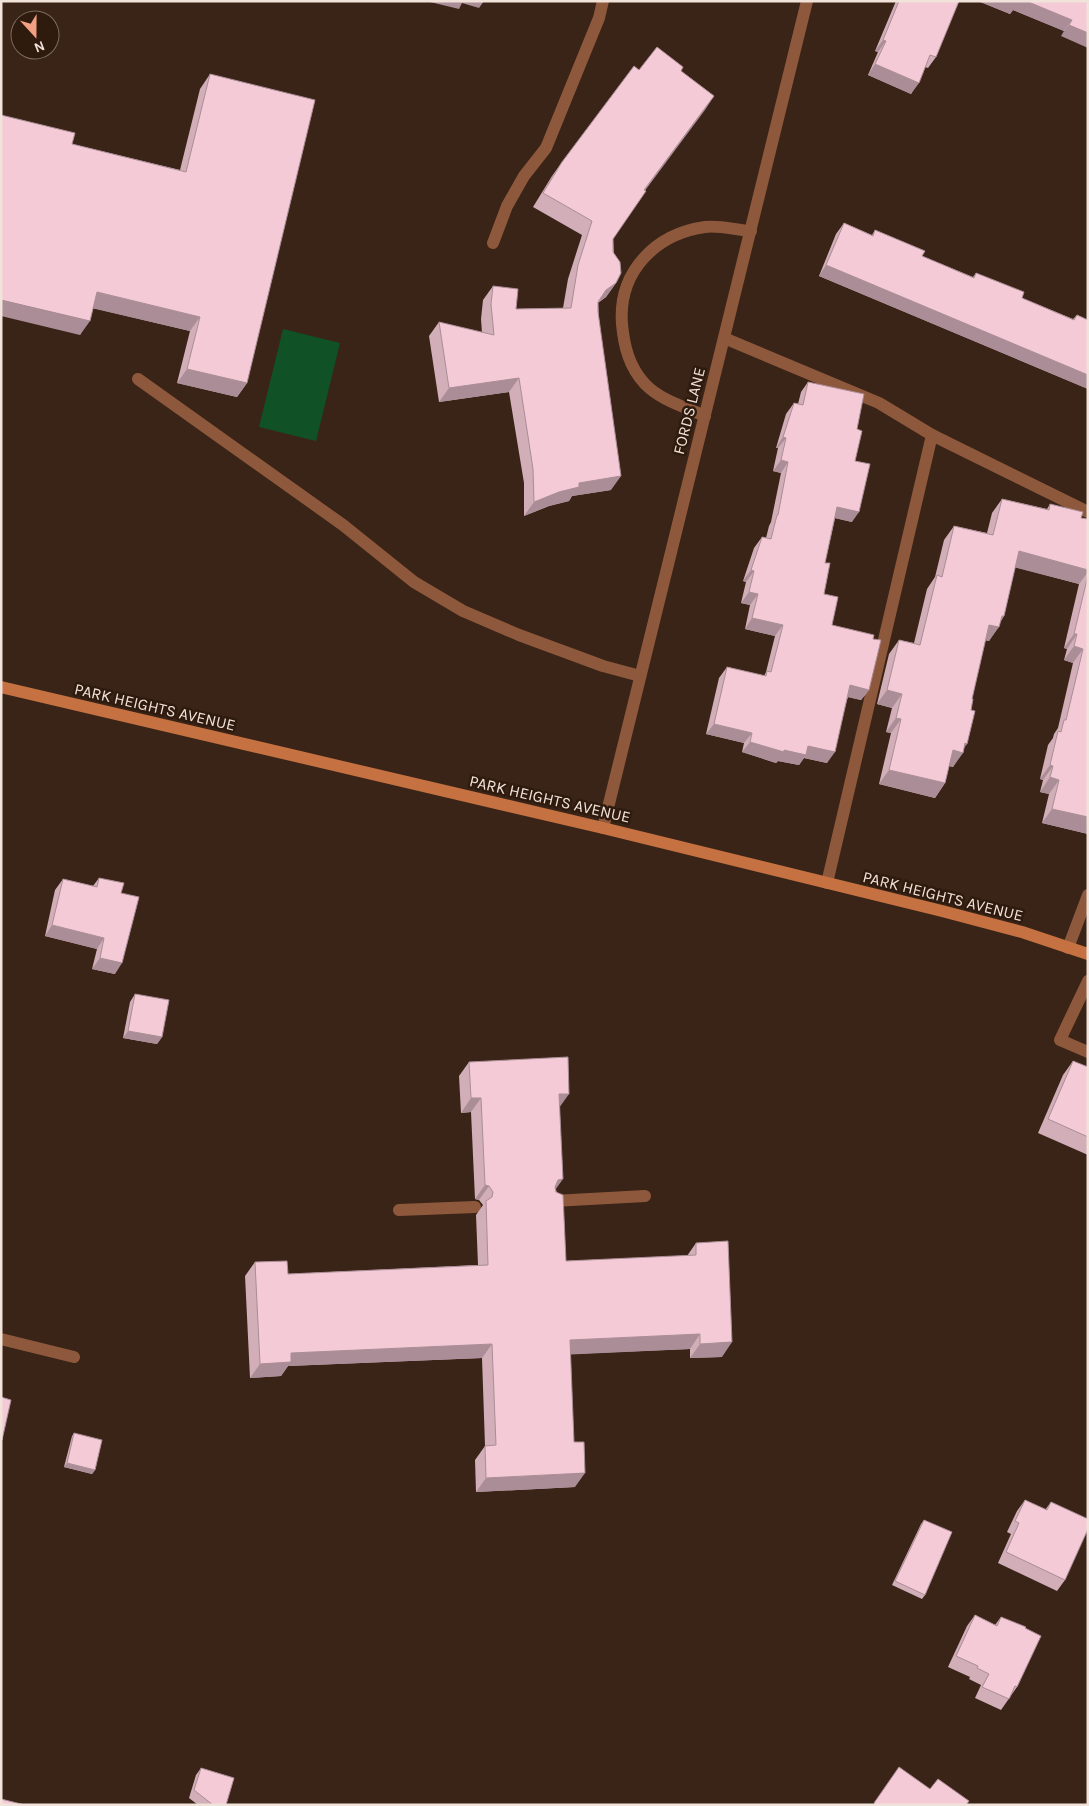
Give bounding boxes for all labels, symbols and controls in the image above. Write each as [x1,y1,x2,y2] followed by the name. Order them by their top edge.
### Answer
[10,10,60,60] north arrow
[32,37,47,56] text: N
[669,365,709,457] street label: FORDS LANE
[73,679,237,735] street label: PARK HEIGHTS AVENUE
[468,771,632,827] street label: PARK HEIGHTS AVENUE
[861,867,1025,925] street label: PARK HEIGHTS AVENUE

